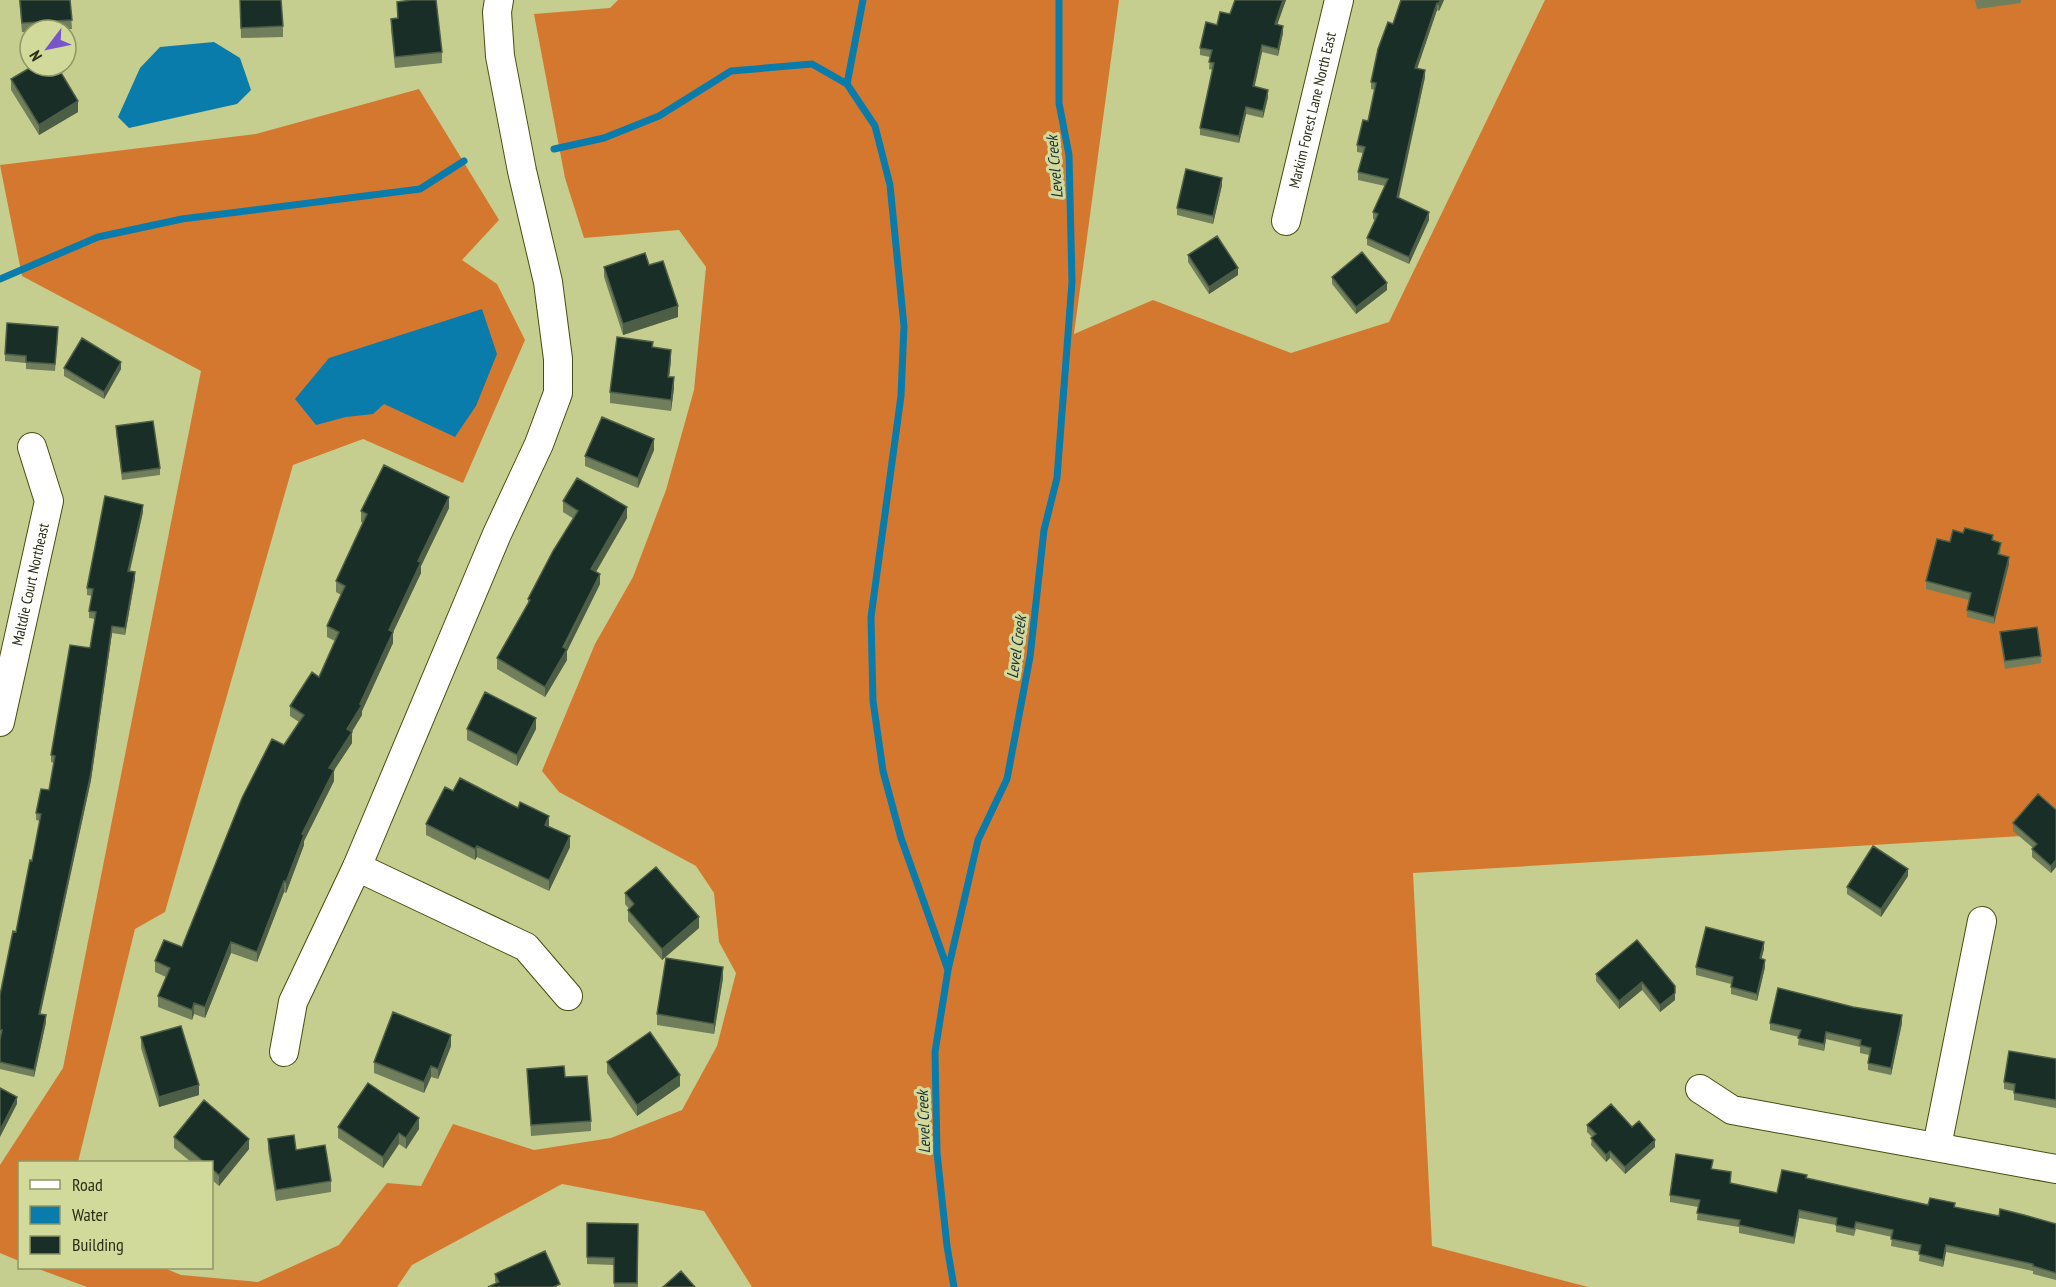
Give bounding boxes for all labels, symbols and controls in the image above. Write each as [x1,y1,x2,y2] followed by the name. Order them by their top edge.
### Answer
[18,18,78,78] north arrow
[1284,30,1340,190] street label: Markim Forest Lane North East
[25,47,46,65] text: N
[1041,133,1067,199] water label: Level Creek
[7,521,53,647] street label: Maltdie Court Northeast
[1002,613,1031,680] water label: Level Creek
[912,1088,934,1154] water label: Level Creek
[18,1161,213,1269] legend
[72,1173,103,1196] text: Road
[72,1203,108,1226] text: Water
[72,1233,124,1256] text: Building

